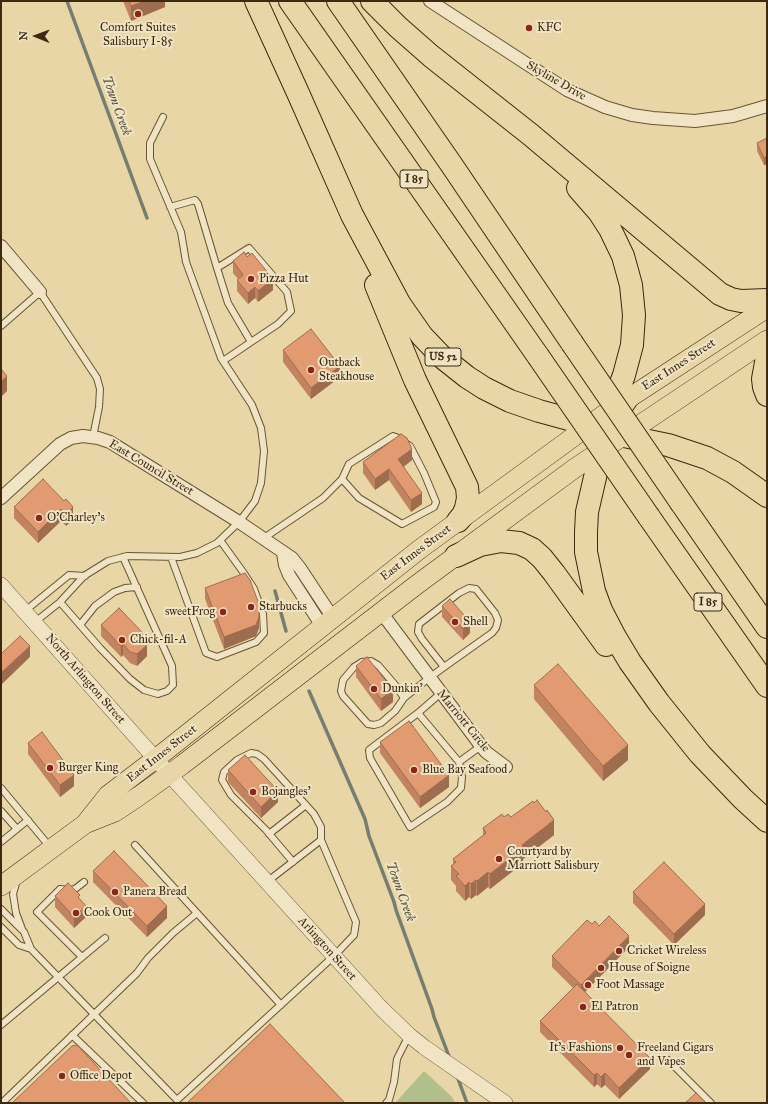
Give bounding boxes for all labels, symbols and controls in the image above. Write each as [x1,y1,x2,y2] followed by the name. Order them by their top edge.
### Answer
[133,9,143,19] marker: Comfort Suites Salisbury I-85
[16,16,56,56] north arrow
[100,21,176,49] place label: Comfort Suites Salisbury I-85
[537,21,562,35] place label: KFC
[524,23,534,33] marker: KFC
[17,31,30,41] text: N
[524,58,588,104] street label: Skyline Drive
[98,74,134,138] water label: Town Creek
[400,170,428,188] road number: I 85
[259,272,309,286] place label: Pizza Hut
[246,274,256,284] marker: Pizza Hut
[640,336,718,394] street label: East Innes Street
[425,348,461,366] road number: US 52
[319,356,374,384] place label: Outback Steakhouse
[306,365,316,375] marker: Outback Steakhouse
[106,437,196,499] street label: East Council Street
[47,511,105,525] place label: O'Charley's
[34,513,44,523] marker: O'Charley's
[378,522,454,584] street label: East Innes Street
[694,593,722,611] road number: I 85
[259,600,307,614] place label: Starbucks
[246,602,256,612] marker: Starbucks
[165,605,215,619] place label: sweetFrog
[218,607,228,617] marker: sweetFrog
[463,615,488,629] place label: Shell
[450,617,460,627] marker: Shell
[42,631,128,727] street label: North Arlington Street
[130,633,187,647] place label: Chick-fil-A
[117,635,127,645] marker: Chick-fil-A
[382,682,423,696] place label: Dunkin'
[369,684,379,694] marker: Dunkin'
[433,687,493,755] street label: Marriott Circle
[124,722,200,786] street label: East Innes Street
[58,761,118,775] place label: Burger King
[45,763,55,773] marker: Burger King
[422,763,507,777] place label: Blue Bay Seafood
[409,765,419,775] marker: Blue Bay Seafood
[261,785,311,799] place label: Bojangles'
[248,787,258,797] marker: Bojangles'
[507,845,599,873] place label: Courtyard by Marriott Salisbury
[494,854,504,864] marker: Courtyard by Marriott Salisbury
[382,860,418,924] water label: Town Creek
[123,885,187,899] place label: Panera Bread
[110,887,120,897] marker: Panera Bread
[84,906,132,920] place label: Cook Out
[71,908,81,918] marker: Cook Out
[295,914,359,984] street label: Arlington Street
[627,944,706,958] place label: Cricket Wireless
[614,946,624,956] marker: Cricket Wireless
[609,961,690,975] place label: House of Soigne
[596,963,606,973] marker: House of Soigne
[596,978,665,992] place label: Foot Massage
[583,980,593,990] marker: Foot Massage
[591,1000,638,1014] place label: El Patron
[578,1002,588,1012] marker: El Patron
[549,1041,612,1055] place label: It's Fashions
[637,1041,713,1069] place label: Freeland Cigars and Vapes
[615,1043,625,1053] marker: It's Fashions
[624,1050,634,1060] marker: Freeland Cigars and Vapes
[70,1069,132,1083] place label: Office Depot
[57,1071,67,1081] marker: Office Depot

